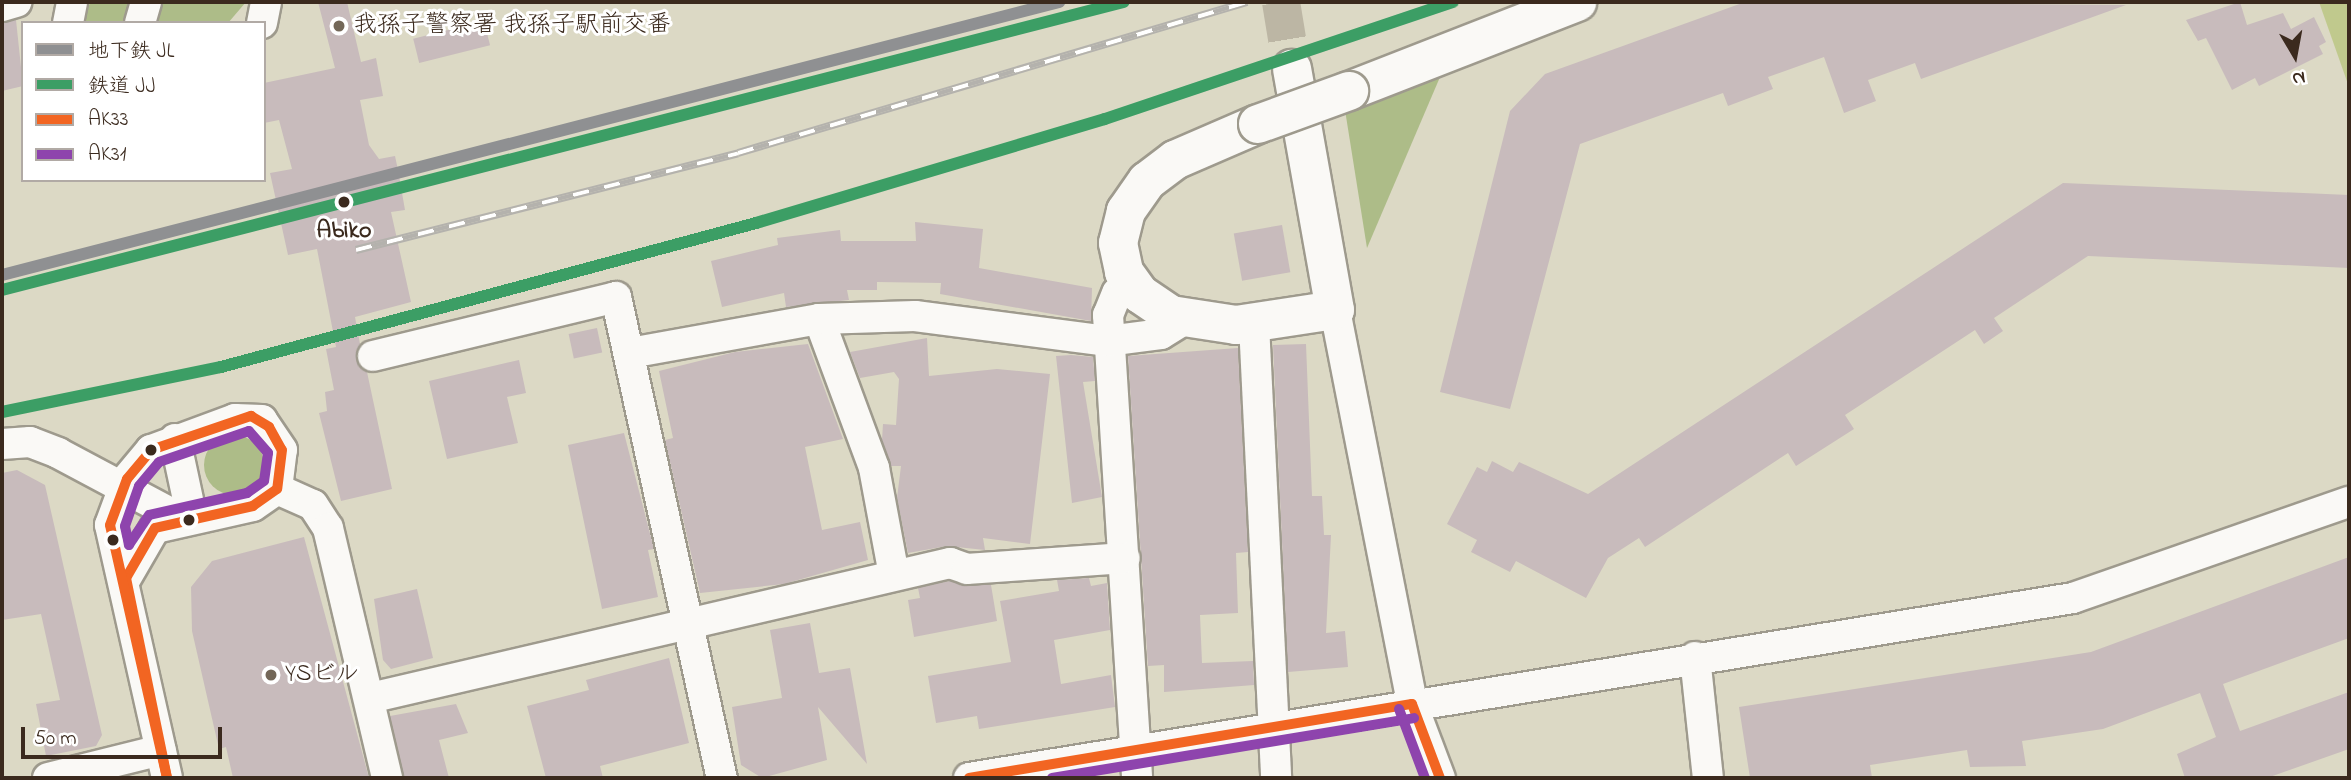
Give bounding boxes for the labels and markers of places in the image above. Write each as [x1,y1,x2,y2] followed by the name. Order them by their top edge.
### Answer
[353,12,671,40] place label: 我孫子警察署 我孫子駅前交番
[331,18,347,34] marker: 我孫子警察署 我孫子駅前交番
[332,190,356,214] marker: Abiko
[317,218,371,246] place label: Abiko
[144,443,158,457] unlabelled marker
[182,513,196,527] unlabelled marker
[106,533,120,547] unlabelled marker
[285,661,359,689] place label: YSビル
[263,667,279,683] marker: YSビル

